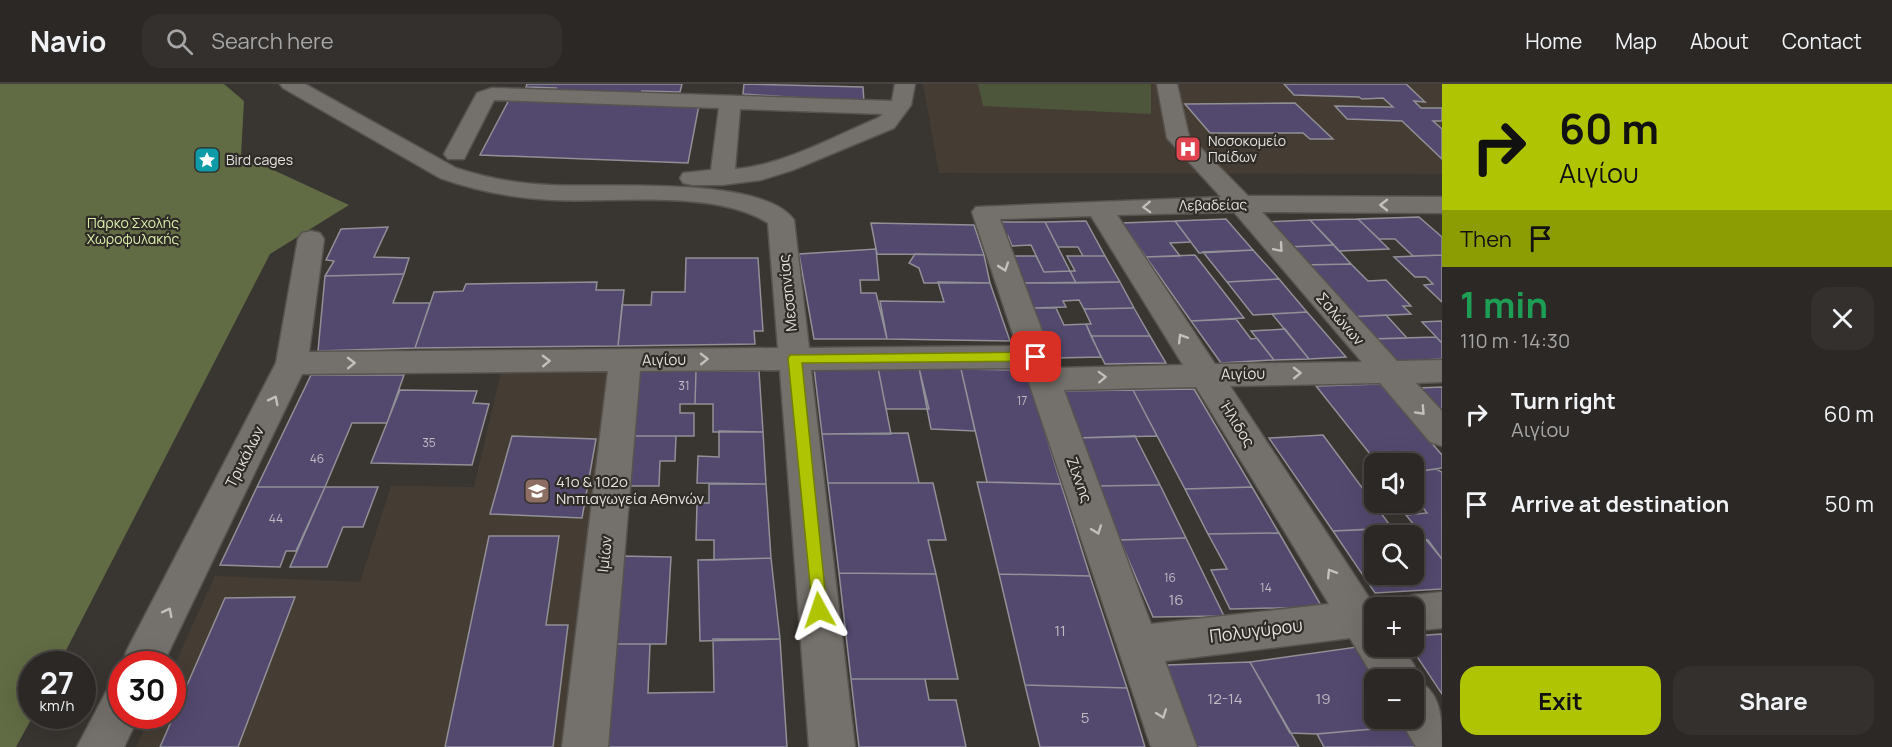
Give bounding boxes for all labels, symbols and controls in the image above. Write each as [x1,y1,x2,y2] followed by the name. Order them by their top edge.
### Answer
[142,14,562,68] search box
[30,22,106,60] text: Navio
[163,25,196,58] icon: search
[211,26,334,56] text: Search here
[1525,27,1582,55] text: Home
[1615,27,1657,55] text: Map
[1690,27,1749,55] text: About
[1782,27,1862,55] text: Contact
[1559,99,1659,157] text: 60 m
[1460,108,1538,186] icon: right
[1208,131,1286,166] place label: Νοσοκομείο Παίδων
[1173,134,1203,164] hospital icon: Νοσοκομείο Παίδων
[192,145,222,175] place icon: Bird cages
[226,150,293,169] place label: Bird cages
[1559,154,1639,191] text: Αιγίου
[1179,194,1248,215] street label: Λεβαδείας
[1379,199,1388,211] one-way arrow
[1142,201,1151,213] one-way arrow
[87,213,180,248] park label: Πάρκο Σχολής Χωροφυλακής
[1524,222,1557,255] icon: arrive
[1460,224,1512,254] text: Then
[1272,241,1283,252] one-way arrow
[773,254,802,333] street label: Μεσσηνίας
[997,261,1010,272] one-way arrow
[1460,280,1548,329] text: 1 min
[1811,287,1874,350] button: close
[1311,288,1370,350] street label: Σαλώνων
[1460,327,1570,354] text: 110 m · 14:30
[1010,331,1061,382] pin
[1177,334,1189,344] one-way arrow
[1019,340,1052,373] icon: arrive
[642,349,686,370] street label: Αιγίου
[700,353,709,365] one-way arrow
[541,355,550,367] one-way arrow
[346,357,355,369] one-way arrow
[1221,363,1265,384] street label: Αιγίου
[1293,367,1302,379] one-way arrow
[1098,371,1107,383] one-way arrow
[678,377,690,394] house number: 31
[1511,386,1616,416] text: Turn right
[1017,392,1027,409] house number: 17
[266,395,278,406] one-way arrow
[1215,396,1260,451] street label: Ήλιδος
[1460,398,1493,431] icon: right
[1824,399,1874,429] text: 60 m
[1414,404,1425,414] one-way arrow
[1511,416,1570,443] text: Αιγίου
[220,422,269,491] street label: Τρικάλων
[422,434,436,451] house number: 35
[310,450,324,467] house number: 46
[1364,453,1424,729] map controls
[1364,453,1424,513] button: sound
[1062,454,1097,506] street label: Ζίχνης
[556,471,705,509] place label: 41ο & 102ο Νηπιαγωγεία Αθηνών
[522,476,552,506] school or university icon: 41ο & 102ο Νηπιαγωγεία Αθηνών
[1460,488,1493,521] icon: arrive
[1511,489,1729,519] text: Arrive at destination
[1825,489,1874,519] text: 50 m
[269,510,283,527] house number: 44
[1090,524,1103,535] one-way arrow
[1364,525,1424,585] button: search
[592,534,617,573] street label: Ιμίων
[1164,569,1176,586] house number: 16
[1327,569,1339,579] one-way arrow
[787,578,851,642] position arrow
[1260,579,1272,596] house number: 14
[1168,589,1184,610] house number: 16
[1364,597,1424,657] button: +
[160,608,172,619] one-way arrow
[1208,612,1304,648] street label: Πολυγύρου
[1054,620,1066,641] house number: 11
[108,651,186,729] speed limit sign: 30
[40,662,74,703] text: 27
[1460,666,1661,735] button: Exit
[1673,666,1874,735] button: Share
[1364,669,1424,729] button: −
[1207,688,1243,709] house number: 12-14
[1315,688,1331,709] house number: 19
[40,695,74,716] text: km/h
[1081,707,1089,728] house number: 5
[1155,708,1168,719] one-way arrow

